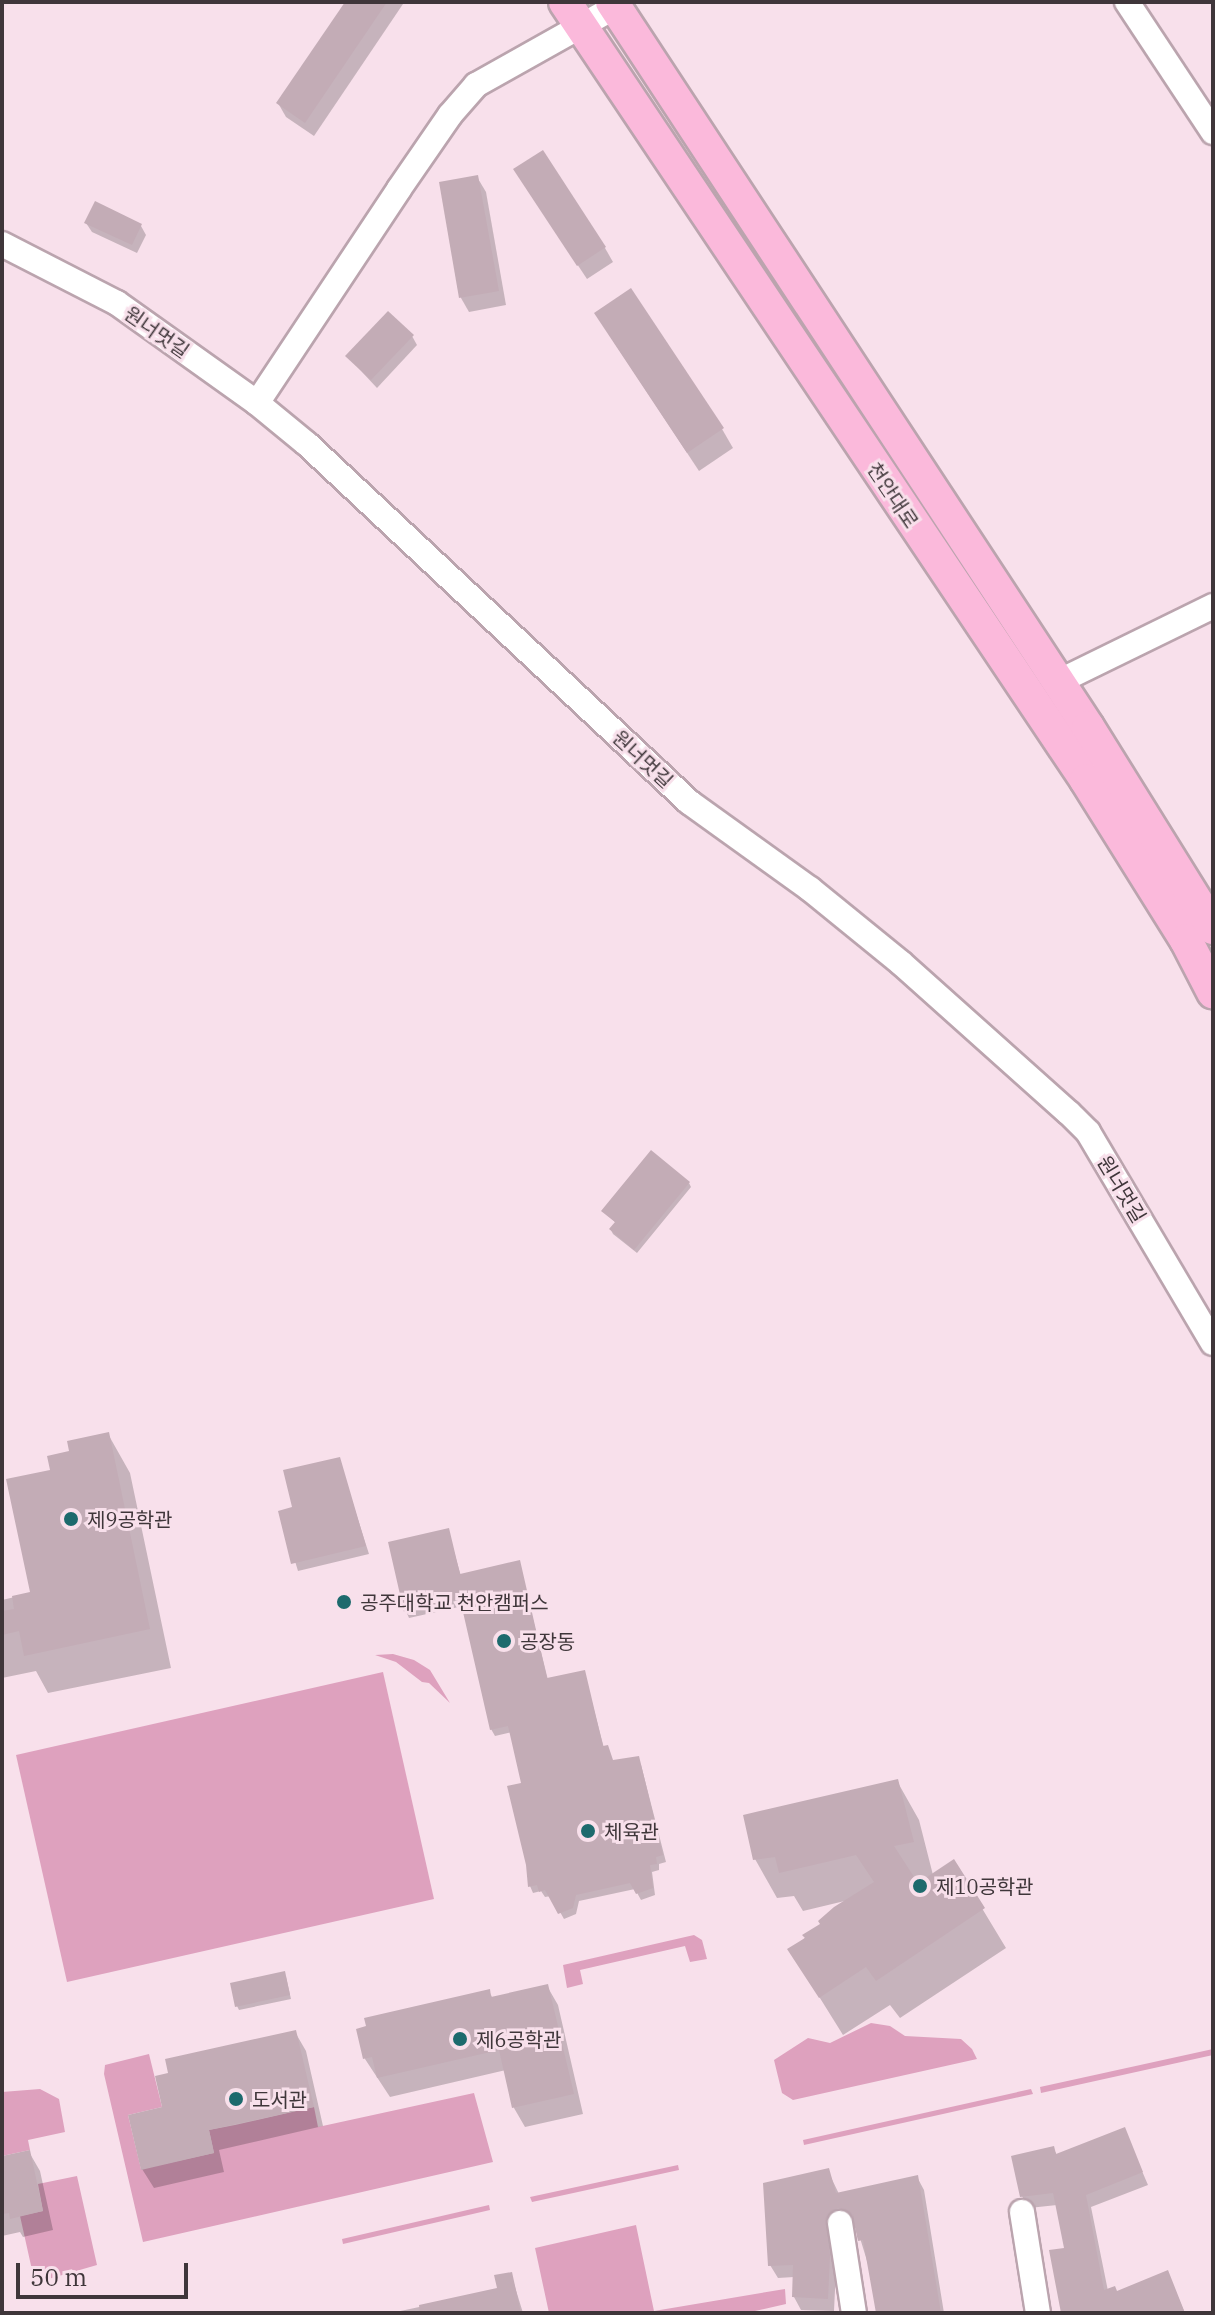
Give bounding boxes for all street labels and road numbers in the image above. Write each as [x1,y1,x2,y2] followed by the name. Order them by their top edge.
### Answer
[120,301,194,363] street label: 원너멋길
[862,458,924,532] street label: 천안대로
[608,725,678,793] street label: 원너멋길
[1093,1151,1151,1227] street label: 원너멋길

